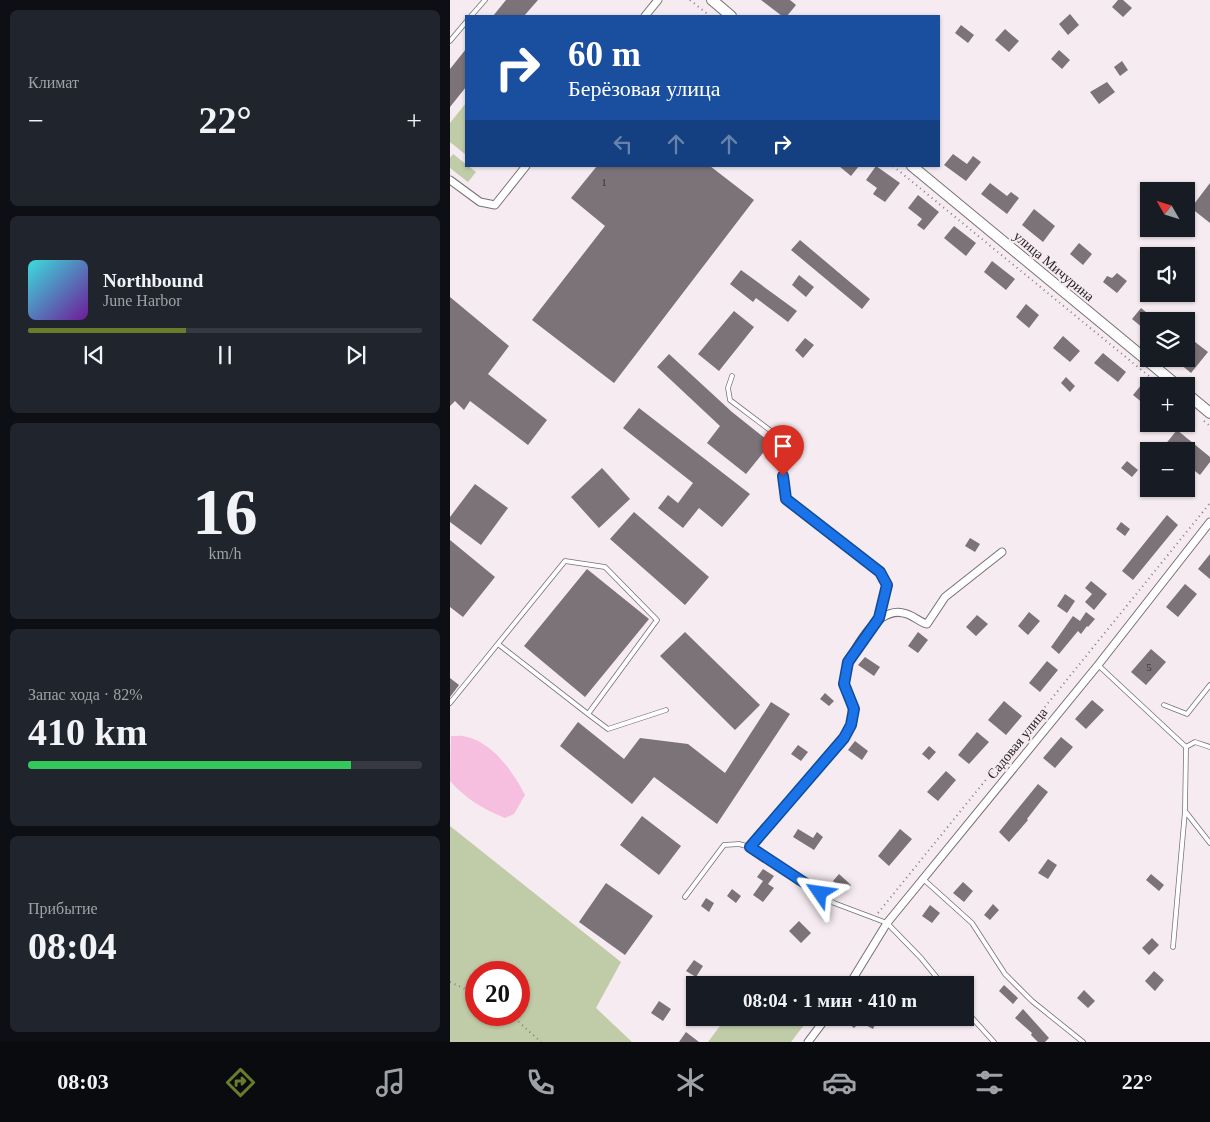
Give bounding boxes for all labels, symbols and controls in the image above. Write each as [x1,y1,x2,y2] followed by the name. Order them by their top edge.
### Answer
[485,35,550,100] icon: right
[568,35,641,74] text: 60 m
[28,74,79,91] text: Климат
[568,76,721,101] text: Берёзовая улица
[198,99,252,141] text: 22°
[28,105,44,136] text: −
[406,105,422,136] text: +
[609,130,637,158] icon: left
[662,130,690,158] icon: ahead
[715,130,743,158] icon: ahead
[768,130,796,158] icon: right
[601,176,607,188] house number: 1
[1140,182,1195,238] north arrow
[1140,182,1195,497] map controls
[1010,228,1097,305] street label: улица Мичурина
[1140,247,1195,302] button: sound
[103,270,203,291] text: Northbound
[103,292,182,309] text: June Harbor
[1140,312,1195,367] button: layers
[80,341,108,369] icon: previous
[211,341,239,369] icon: pause
[342,341,370,369] icon: next
[1140,377,1195,432] button: +
[762,425,804,476] pin
[769,432,797,460] icon: arrive
[1140,442,1195,497] button: −
[193,476,258,548] text: 16
[209,545,241,562] text: km/h
[1146,661,1152,673] house number: 5
[28,686,143,703] text: Запас хода · 82%
[984,704,1051,782] street label: Садовая улица
[28,711,147,753] text: 410 km
[793,866,845,918] position arrow
[28,900,98,917] text: Прибытие
[28,925,117,967] text: 08:04
[465,961,530,1026] speed limit sign: 20
[743,990,917,1011] text: 08:04 · 1 мин · 410 m
[223,1065,258,1100] icon: directions
[373,1065,408,1100] icon: music
[523,1065,558,1100] icon: phone
[673,1065,708,1100] icon: climate
[822,1065,857,1100] icon: car
[972,1065,1007,1100] icon: filters
[57,1069,109,1094] text: 08:03
[1122,1069,1153,1094] text: 22°

